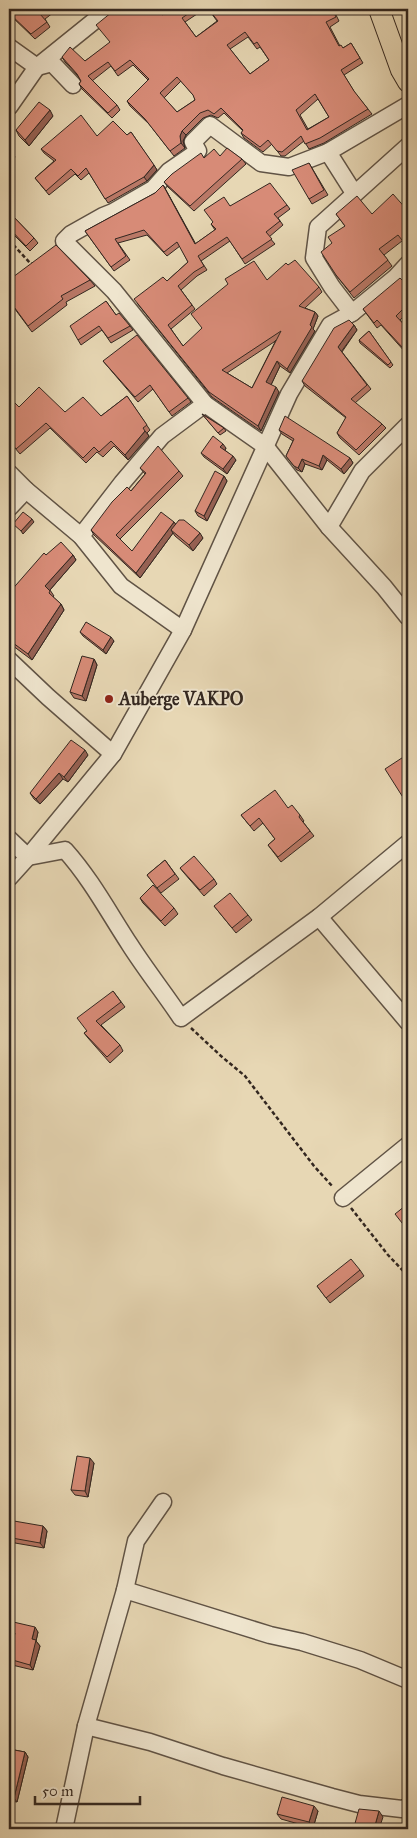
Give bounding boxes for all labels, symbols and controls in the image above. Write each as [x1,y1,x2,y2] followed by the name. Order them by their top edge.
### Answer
[118,688,244,711] place label: Auberge VAKPO
[103,693,115,705] marker: Auberge VAKPO
[35,1773,140,1805] scale bar
[42,1782,74,1800] text: 50 m

